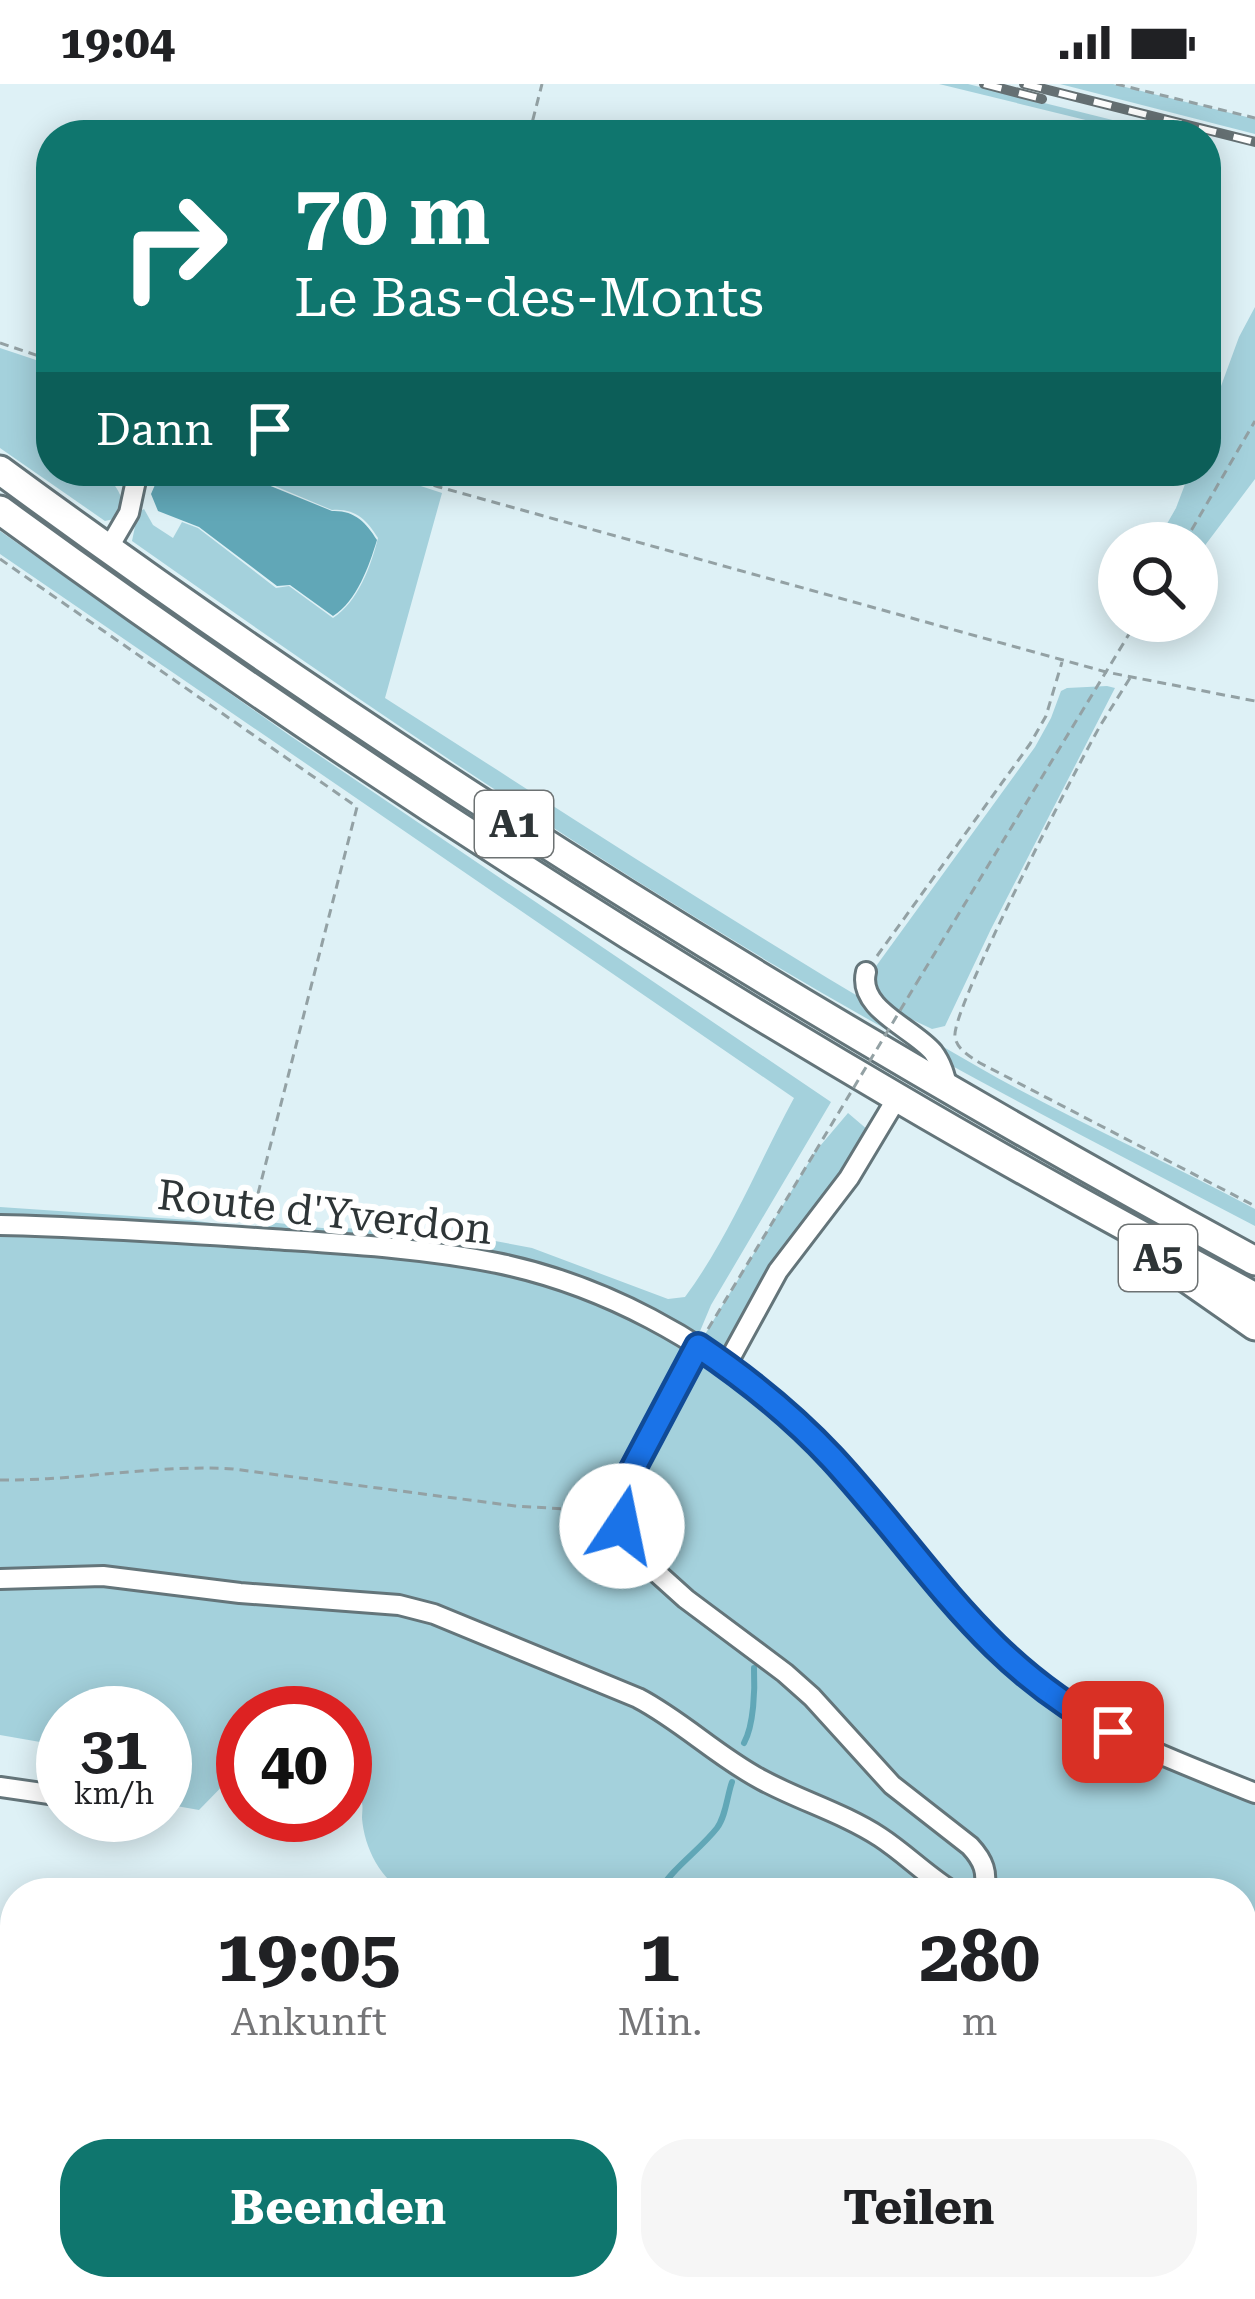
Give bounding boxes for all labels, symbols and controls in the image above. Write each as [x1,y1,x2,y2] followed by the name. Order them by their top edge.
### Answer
[60,16,175,69] text: 19:04
[294,166,490,264] text: 70 m
[96,168,252,324] icon: right
[294,266,764,329] text: Le Bas-des-Monts
[237,396,303,462] icon: arrive
[96,403,213,456] text: Dann
[1098,522,1218,642] map controls
[1098,522,1218,642] button: search
[475,791,553,857] road number: A1
[155,1170,495,1254] street label: Route d'Yverdon
[1119,1225,1197,1291] road number: A5
[559,1463,685,1589] position arrow
[1062,1681,1164,1783] pin
[216,1686,372,1842] speed limit sign: 40
[1080,1699,1146,1765] icon: arrive
[80,1713,148,1784] text: 31
[74,1776,154,1811] text: km/h
[217,1914,401,1999] text: 19:05
[640,1914,680,1999] text: 1
[919,1914,1040,1999] text: 280
[231,1999,387,2045] text: Ankunft
[618,1999,702,2045] text: Min.
[962,1999,997,2045] text: m
[60,2139,617,2277] button: Beenden
[641,2139,1197,2277] button: Teilen

